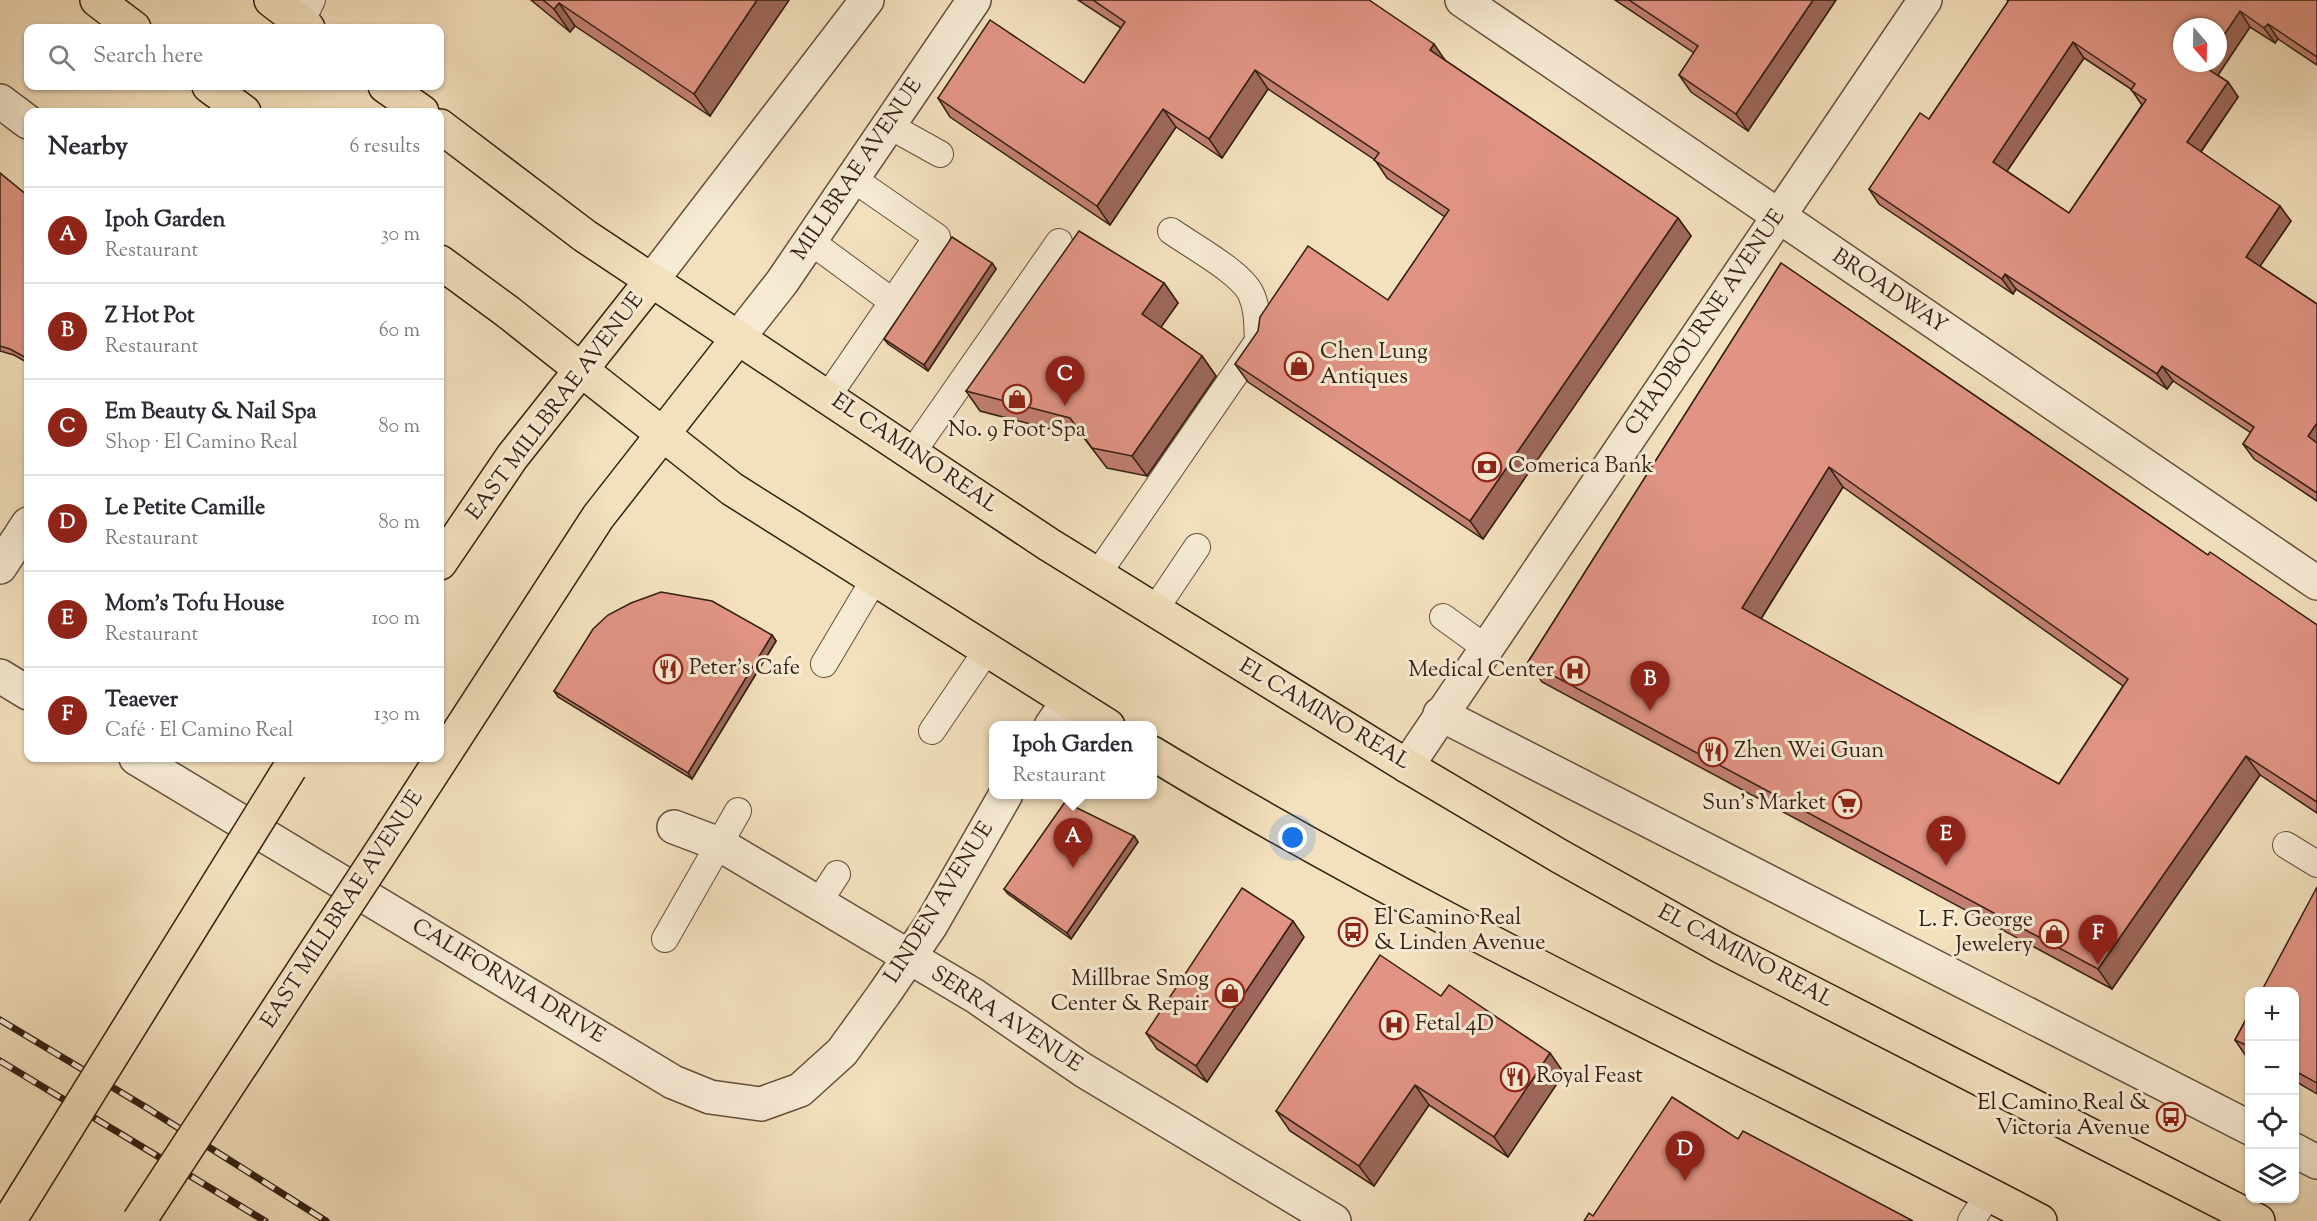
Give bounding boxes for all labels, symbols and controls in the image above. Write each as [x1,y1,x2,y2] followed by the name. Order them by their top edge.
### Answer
[2173,18,2227,72] north arrow
[24,24,444,90] search box
[45,41,78,74] icon: search
[93,41,203,73] text: Search here
[785,72,931,268] street label: MILLBRAE AVENUE
[48,129,128,166] text: Nearby
[350,133,420,162] text: 6 results
[1618,203,1794,443] street label: CHADBOURNE AVENUE
[105,205,226,237] text: Ipoh Garden
[59,221,76,250] text: A
[381,221,420,250] text: 30 m
[105,237,198,266] text: Restaurant
[1825,242,1953,343] street label: BROADWAY
[460,286,652,528] street label: EAST MILLBRAE AVENUE
[105,301,195,333] text: Z Hot Pot
[61,317,74,346] text: B
[379,317,420,346] text: 60 m
[105,333,198,362] text: Restaurant
[1320,337,1428,394] place label: Chen Lung Antiques
[1283,350,1315,382] shop icon: Chen Lung Antiques
[1046,356,1084,406] pin: C
[1001,383,1033,415] shop icon: No. 9 Foot Spa
[824,386,1004,522] street label: EL CAMINO REAL
[105,397,317,429] text: Em Beauty & Nail Spa
[59,413,76,442] text: C
[379,413,420,442] text: 80 m
[948,415,1086,447] place label: No. 9 Foot Spa
[105,429,298,458] text: Shop · El Camino Real
[1471,451,1503,483] bank icon: Comerica Bank
[1508,451,1654,483] place label: Comerica Bank
[105,493,265,525] text: Le Petite Camille
[60,509,75,538] text: D
[379,509,420,538] text: 80 m
[105,525,198,554] text: Restaurant
[105,589,284,621] text: Mom’s Tofu House
[61,605,74,634] text: E
[371,605,420,634] text: 100 m
[105,621,198,650] text: Restaurant
[1232,651,1416,779] street label: EL CAMINO REAL
[652,653,684,685] restaurant icon: Peter's Cafe
[689,653,800,685] place label: Peter's Cafe
[1408,655,1554,687] place label: Medical Center
[1559,655,1591,687] hospital icon: Medical Center
[1630,662,1670,711] pin: B
[105,685,178,717] text: Teaever
[62,701,73,730] text: F
[374,701,420,730] text: 130 m
[105,717,293,746] text: Café · El Camino Real
[989,721,1157,799] popup
[1013,730,1133,762] text: Ipoh Garden
[1697,736,1729,768] restaurant icon: Zhen Wei Guan
[1734,736,1884,768] place label: Zhen Wei Guan
[1013,762,1106,791] text: Restaurant
[254,785,432,1035] street label: EAST MILLBRAE AVENUE
[1702,788,1826,820] place label: Sun’s Market
[1831,788,1863,820] supermarket icon: Sun’s Market
[877,816,1003,990] street label: LINDEN AVENUE
[1926,816,1966,866] pin: E
[1054,818,1092,868] pin: A
[1278,823,1307,852] your location
[1652,897,1838,1017] street label: EL CAMINO REAL
[1374,903,1545,960] place label: El Camino Real & Linden Avenue
[1919,905,2033,962] place label: L. F. George Jewelery
[405,911,611,1053] street label: CALIFORNIA DRIVE
[1337,916,1369,948] bus stop icon: El Camino Real & Linden Avenue
[2078,916,2118,965] pin: F
[2038,918,2070,950] shop icon: L. F. George Jewelery
[924,959,1088,1081] street label: SERRA AVENUE
[1051,964,1209,1021] place label: Millbrae Smog Center & Repair
[1214,977,1246,1009] shop icon: Millbrae Smog Center & Repair
[2245,987,2299,1203] map controls
[2245,987,2299,1041] button: +
[1378,1009,1410,1041] hospital icon: Fetal 4D
[1415,1009,1494,1041] place label: Fetal 4D
[2245,1041,2299,1095] button: −
[1499,1061,1531,1093] restaurant icon: Royal Feast
[1536,1061,1643,1093] place label: Royal Feast
[1977,1088,2150,1145] place label: El Camino Real & Victoria Avenue
[2245,1095,2299,1149] button: locate
[2155,1101,2187,1133] bus stop icon: El Camino Real & Victoria Avenue
[1666,1132,1704,1181] pin: D
[2245,1149,2299,1203] button: layers

